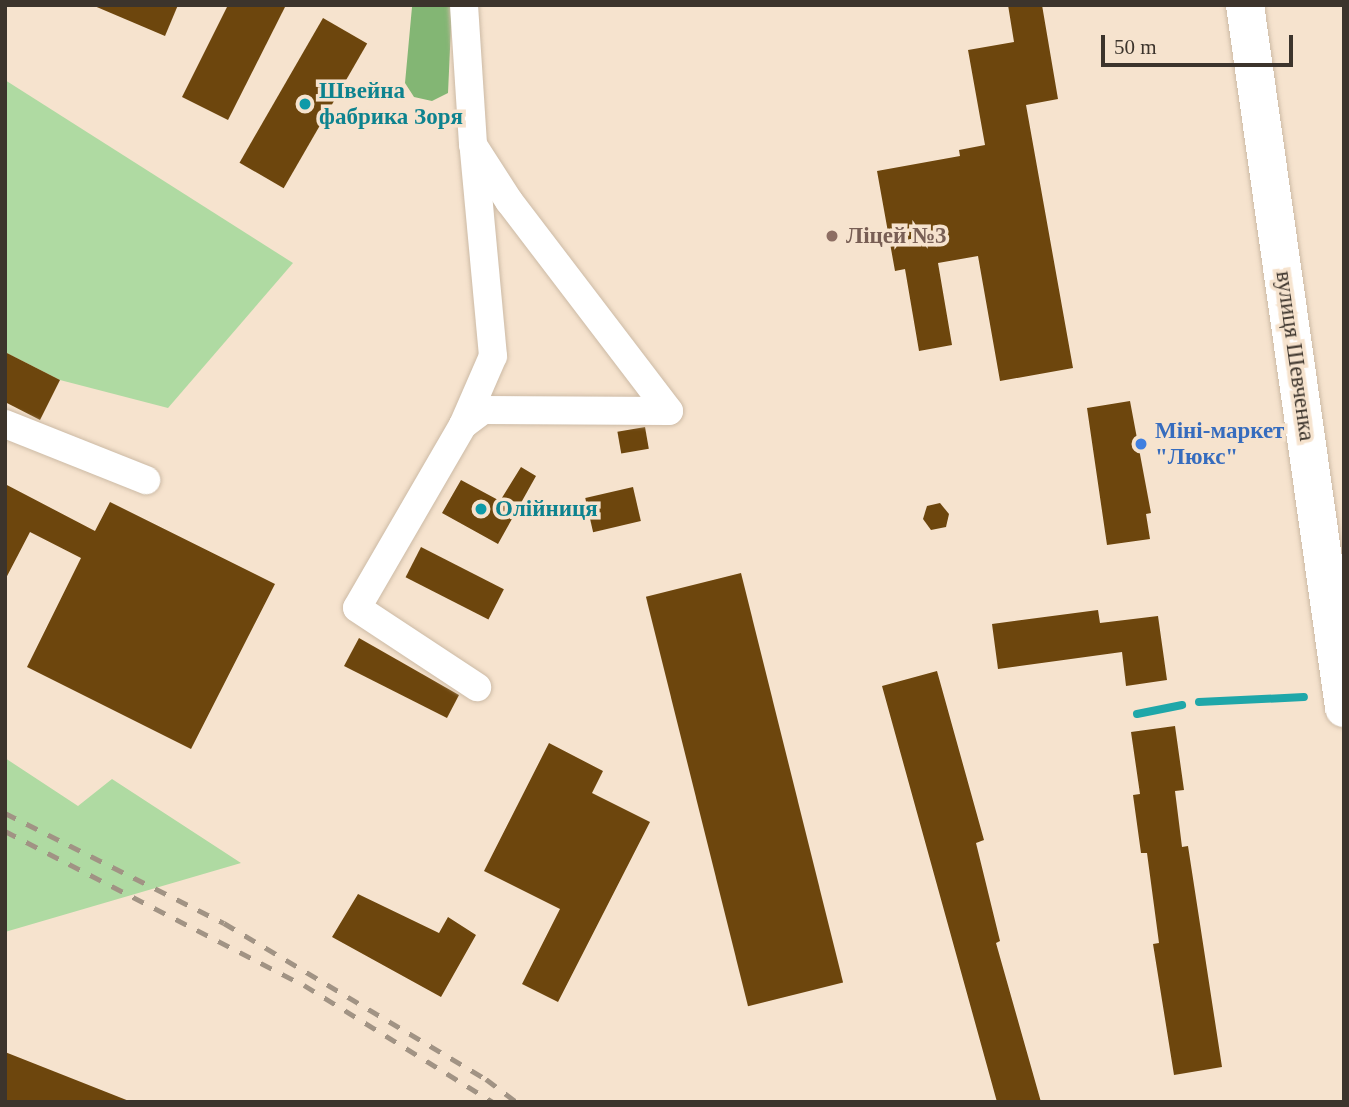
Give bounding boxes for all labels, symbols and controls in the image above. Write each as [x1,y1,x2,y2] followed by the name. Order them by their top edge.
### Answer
[1104,21,1296,65] scale bar
[1114,35,1157,59] text: 50 m
[319,77,463,131] place label: Швейна фабрика Зоря
[297,96,313,112] marker: Швейна фабрика Зоря
[846,222,947,250] place label: Ліцей №3
[824,228,840,244] marker: Ліцей №3
[1269,269,1321,443] street label: вулиця Шевченка
[1155,417,1284,471] place label: Міні-маркет "Люкс"
[1133,436,1149,452] marker: Міні-маркет "Люкс"
[495,495,598,523] place label: Олійниця
[473,501,489,517] marker: Олійниця

